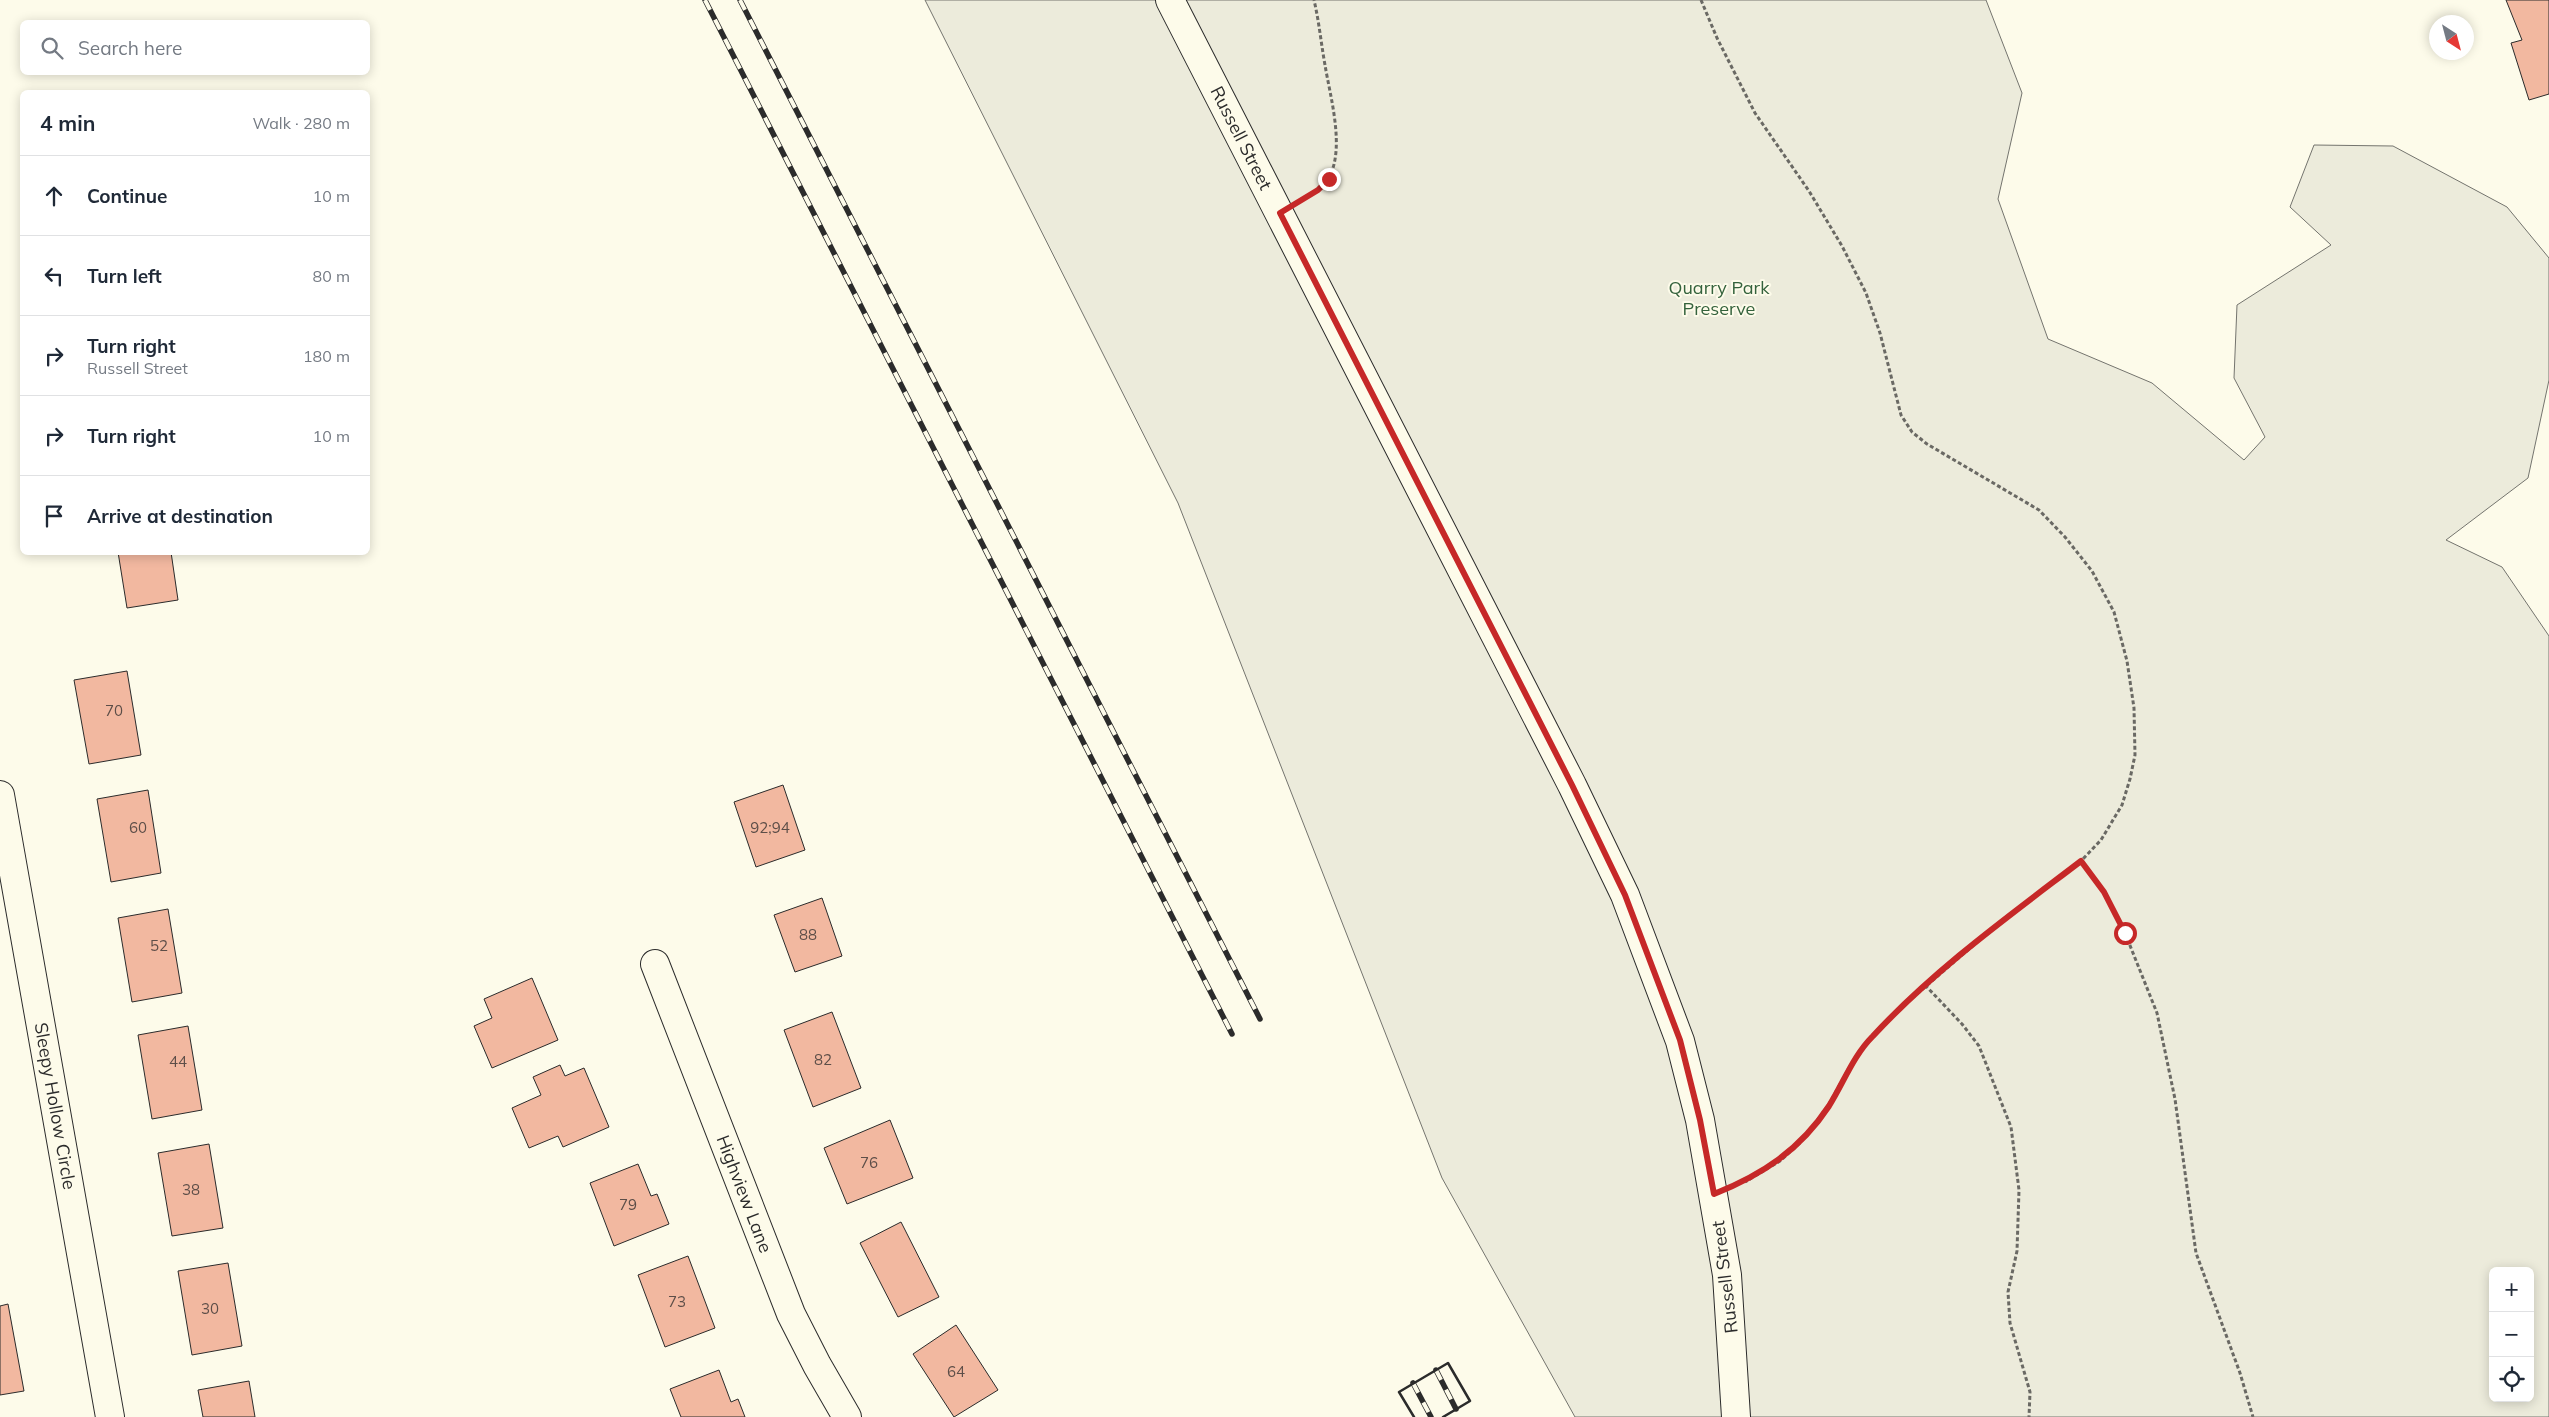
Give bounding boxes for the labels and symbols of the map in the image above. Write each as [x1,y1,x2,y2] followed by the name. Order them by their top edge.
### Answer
[2429,15,2474,60] north arrow
[1205,82,1277,194] street label: Russell Street
[1318,168,1341,191] route end
[1669,276,1770,320] park label: Quarry Park Preserve
[105,701,123,720] house number: 70
[129,818,147,837] house number: 60
[750,818,790,837] house number: 92;94
[2114,922,2137,945] route start
[799,925,817,944] house number: 88
[150,936,168,955] house number: 52
[29,1021,82,1191] street label: Sleepy Hollow Circle
[814,1050,832,1069] house number: 82
[169,1052,187,1071] house number: 44
[711,1132,777,1256] street label: Highview Lane
[860,1153,878,1172] house number: 76
[182,1180,200,1199] house number: 38
[619,1195,637,1214] house number: 79
[1706,1219,1743,1335] street label: Russell Street
[668,1292,686,1311] house number: 73
[201,1299,219,1318] house number: 30
[947,1362,965,1381] house number: 64

